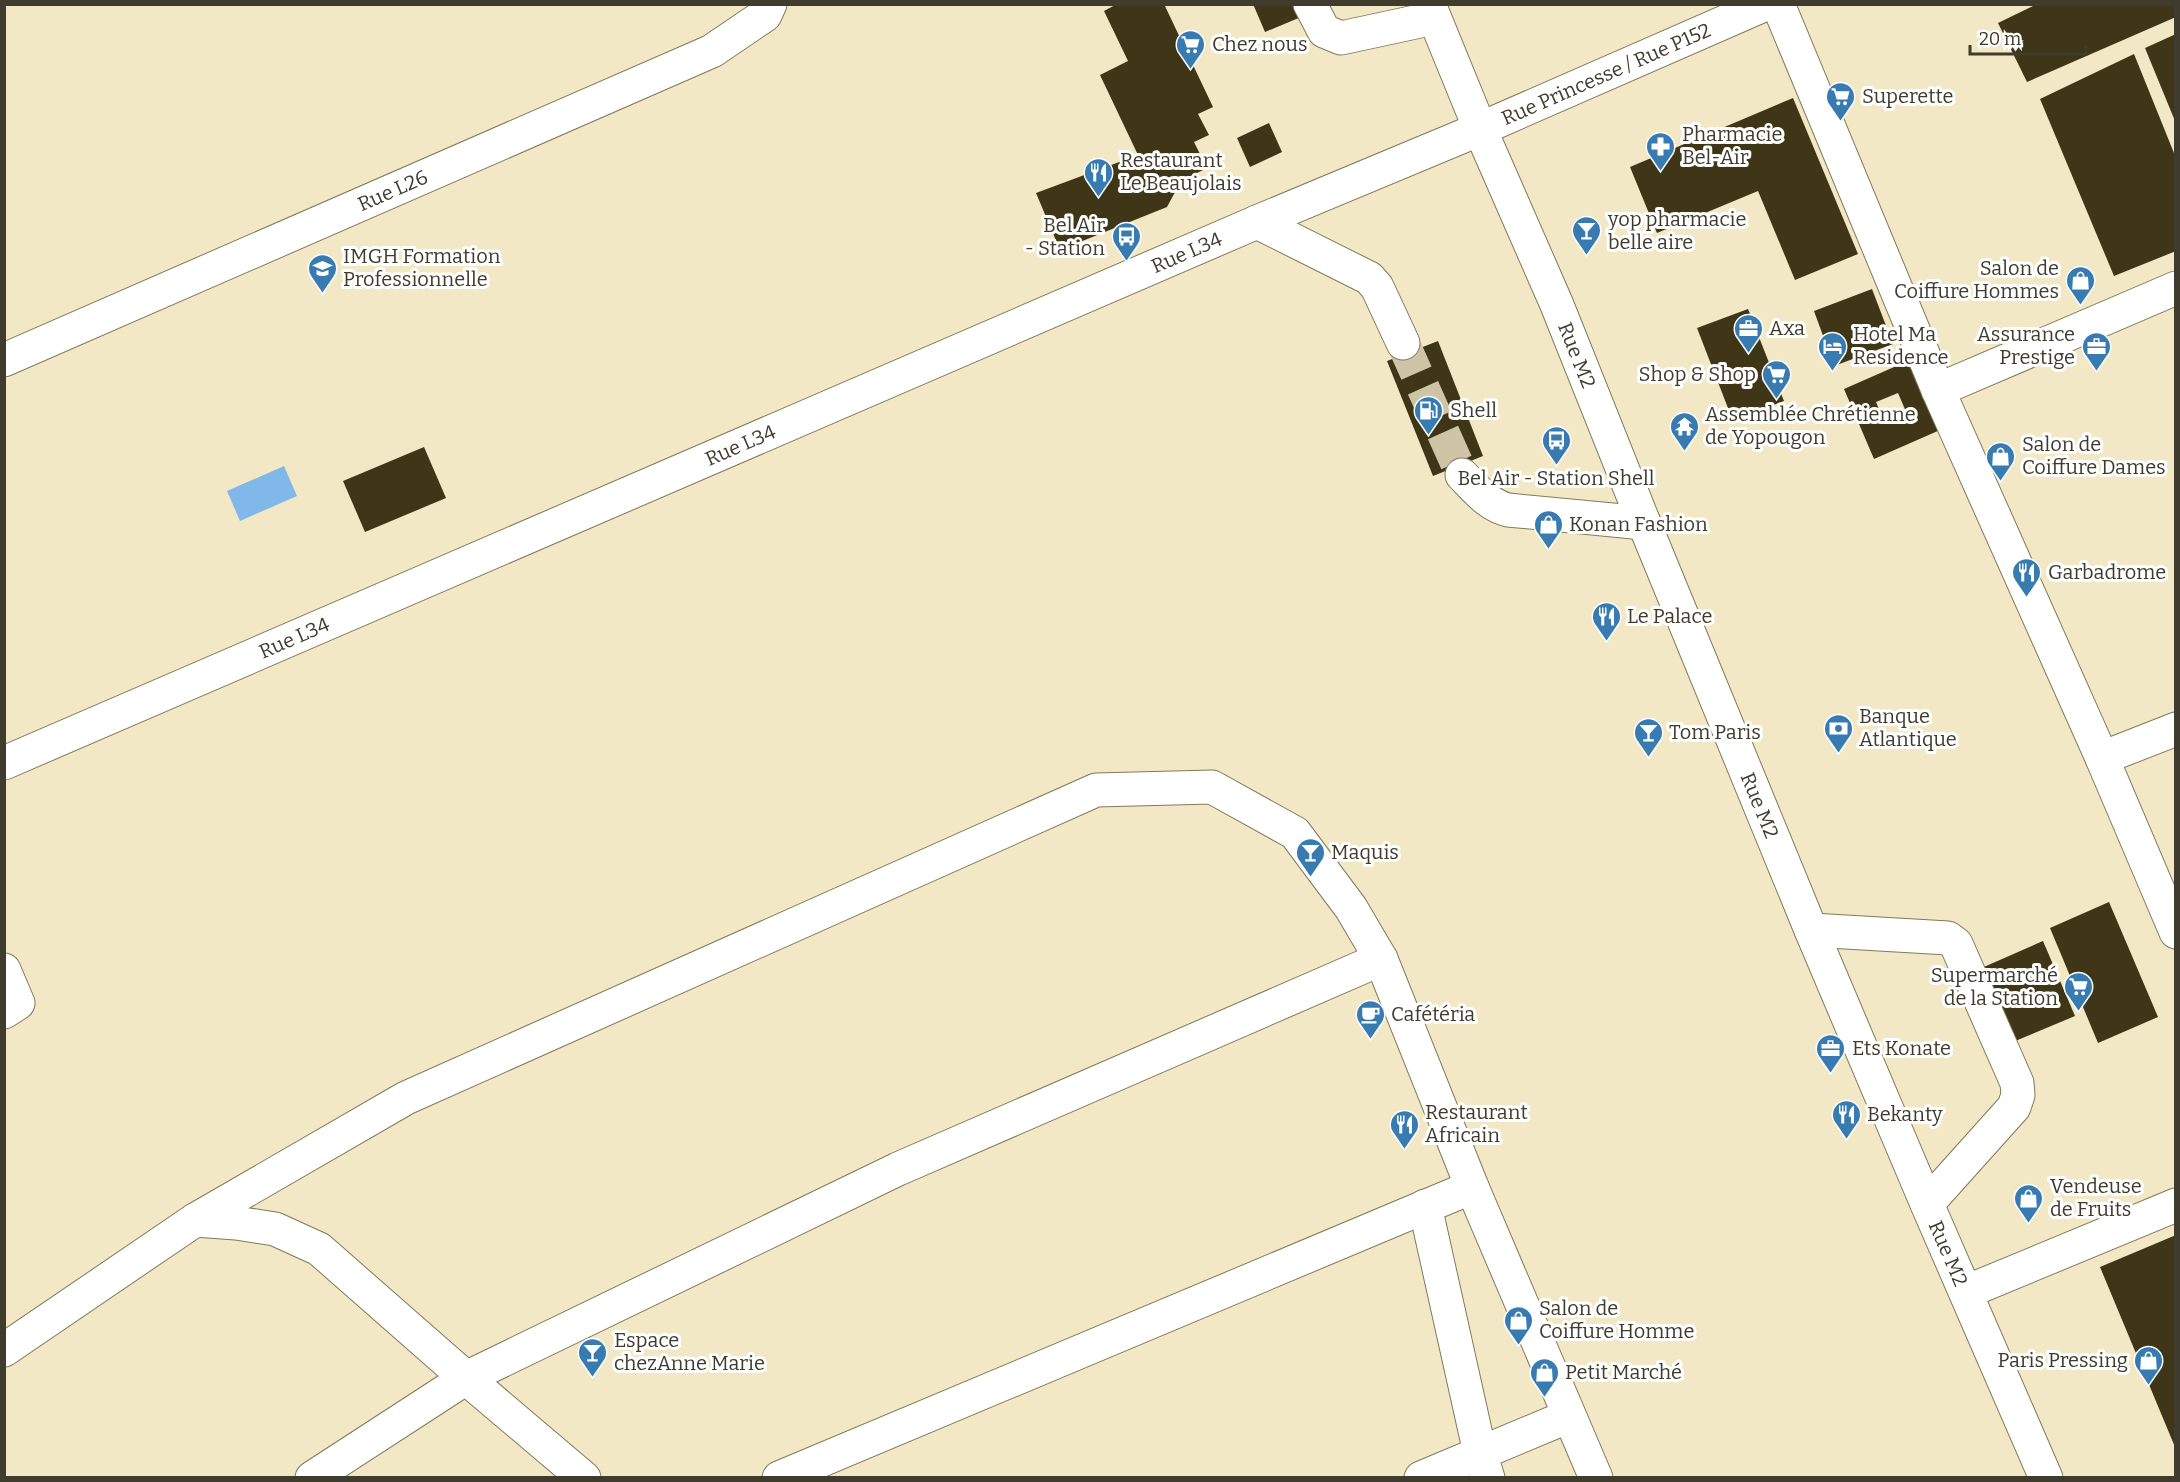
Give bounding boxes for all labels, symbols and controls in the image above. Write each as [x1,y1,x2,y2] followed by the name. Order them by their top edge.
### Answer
[1498,18,1714,130] street label: Rue Princesse / Rue P152
[1970,18,2086,56] scale bar
[1175,28,1207,70] supermarket icon: Chez nous
[1979,28,2021,50] text: 20 m
[1212,32,1307,56] place label: Chez nous
[1825,80,1857,122] supermarket icon: Superette
[1862,84,1953,108] place label: Superette
[1682,122,1783,169] place label: Pharmacie Bel-Air
[1645,130,1677,172] pharmacy icon: Pharmacie Bel-Air
[1120,148,1242,196] place label: Restaurant Le Beaujolais
[1083,156,1115,198] restaurant icon: Restaurant Le Beaujolais
[354,165,431,216] street label: Rue L26
[1607,207,1746,254] place label: yop pharmacie belle aire
[1025,213,1105,260] place label: Bel Air - Station
[1571,214,1603,256] bar icon: yop pharmacie belle aire
[1110,220,1142,262] bus stop icon: Bel Air - Station
[1148,227,1226,278] street label: Rue L34
[343,244,501,291] place label: IMGH Formation Professionnelle
[306,252,338,294] school or university icon: IMGH Formation Professionnelle
[1894,256,2059,303] place label: Salon de Coiffure Hommes
[2064,264,2096,306] shop icon: Salon de Coiffure Hommes
[1732,312,1764,354] office icon: Axa
[1769,316,1805,340] place label: Axa
[1553,319,1601,391] street label: Rue M2
[1853,322,1948,369] place label: Hotel Ma Residence
[1977,322,2075,369] place label: Assurance Prestige
[1816,330,1848,372] hotel icon: Hotel Ma Residence
[2080,330,2112,372] office icon: Assurance Prestige
[1761,358,1793,400] supermarket icon: Shop & Shop
[1638,362,1756,386] place label: Shop & Shop
[1413,394,1445,436] fuel station icon: Shell
[1450,398,1497,422] place label: Shell
[1705,402,1916,449] place label: Assemblée Chrétienne de Yopougon
[1668,410,1700,452] temple icon: Assemblée Chrétienne de Yopougon
[701,419,779,471] street label: Rue L34
[1540,424,1572,466] bus stop icon: Bel Air - Station Shell
[2022,432,2166,479] place label: Salon de Coiffure Dames
[1985,440,2017,482] shop icon: Salon de Coiffure Dames
[1457,466,1655,490] place label: Bel Air - Station Shell
[1532,508,1564,550] shop icon: Konan Fashion
[1569,512,1708,536] place label: Konan Fashion
[2011,556,2043,598] restaurant icon: Garbadrome
[2048,560,2166,584] place label: Garbadrome
[1590,600,1622,642] restaurant icon: Le Palace
[1627,604,1712,628] place label: Le Palace
[255,612,333,663] street label: Rue L34
[1859,704,1957,751] place label: Banque Atlantique
[1822,712,1854,754] bank icon: Banque Atlantique
[1632,716,1664,758] bar icon: Tom Paris
[1669,720,1761,744] place label: Tom Paris
[1736,769,1784,842] street label: Rue M2
[1294,836,1326,878] bar icon: Maquis
[1331,840,1399,864] place label: Maquis
[1931,963,2058,1010] place label: Supermarché de la Station
[2063,970,2095,1012] supermarket icon: Supermarché de la Station
[1354,998,1386,1040] cafe icon: Cafétéria
[1391,1002,1475,1026] place label: Cafétéria
[1815,1032,1847,1074] office icon: Ets Konate
[1852,1036,1951,1060] place label: Ets Konate
[1830,1098,1862,1140] restaurant icon: Bekanty
[1425,1100,1528,1147] place label: Restaurant Africain
[1867,1102,1943,1126] place label: Bekanty
[1388,1108,1420,1150] restaurant icon: Restaurant Africain
[2050,1174,2142,1221] place label: Vendeuse de Fruits
[2013,1182,2045,1224] shop icon: Vendeuse de Fruits
[1924,1217,1973,1290] street label: Rue M2
[1539,1296,1694,1343] place label: Salon de Coiffure Homme
[1502,1304,1534,1346] shop icon: Salon de Coiffure Homme
[614,1328,765,1375] place label: Espace chezAnne Marie
[577,1336,609,1378] bar icon: Espace chezAnne Marie
[2133,1344,2165,1386] shop icon: Paris Pressing
[1998,1348,2128,1372] place label: Paris Pressing
[1528,1356,1560,1398] shop icon: Petit Marché
[1565,1360,1682,1384] place label: Petit Marché

